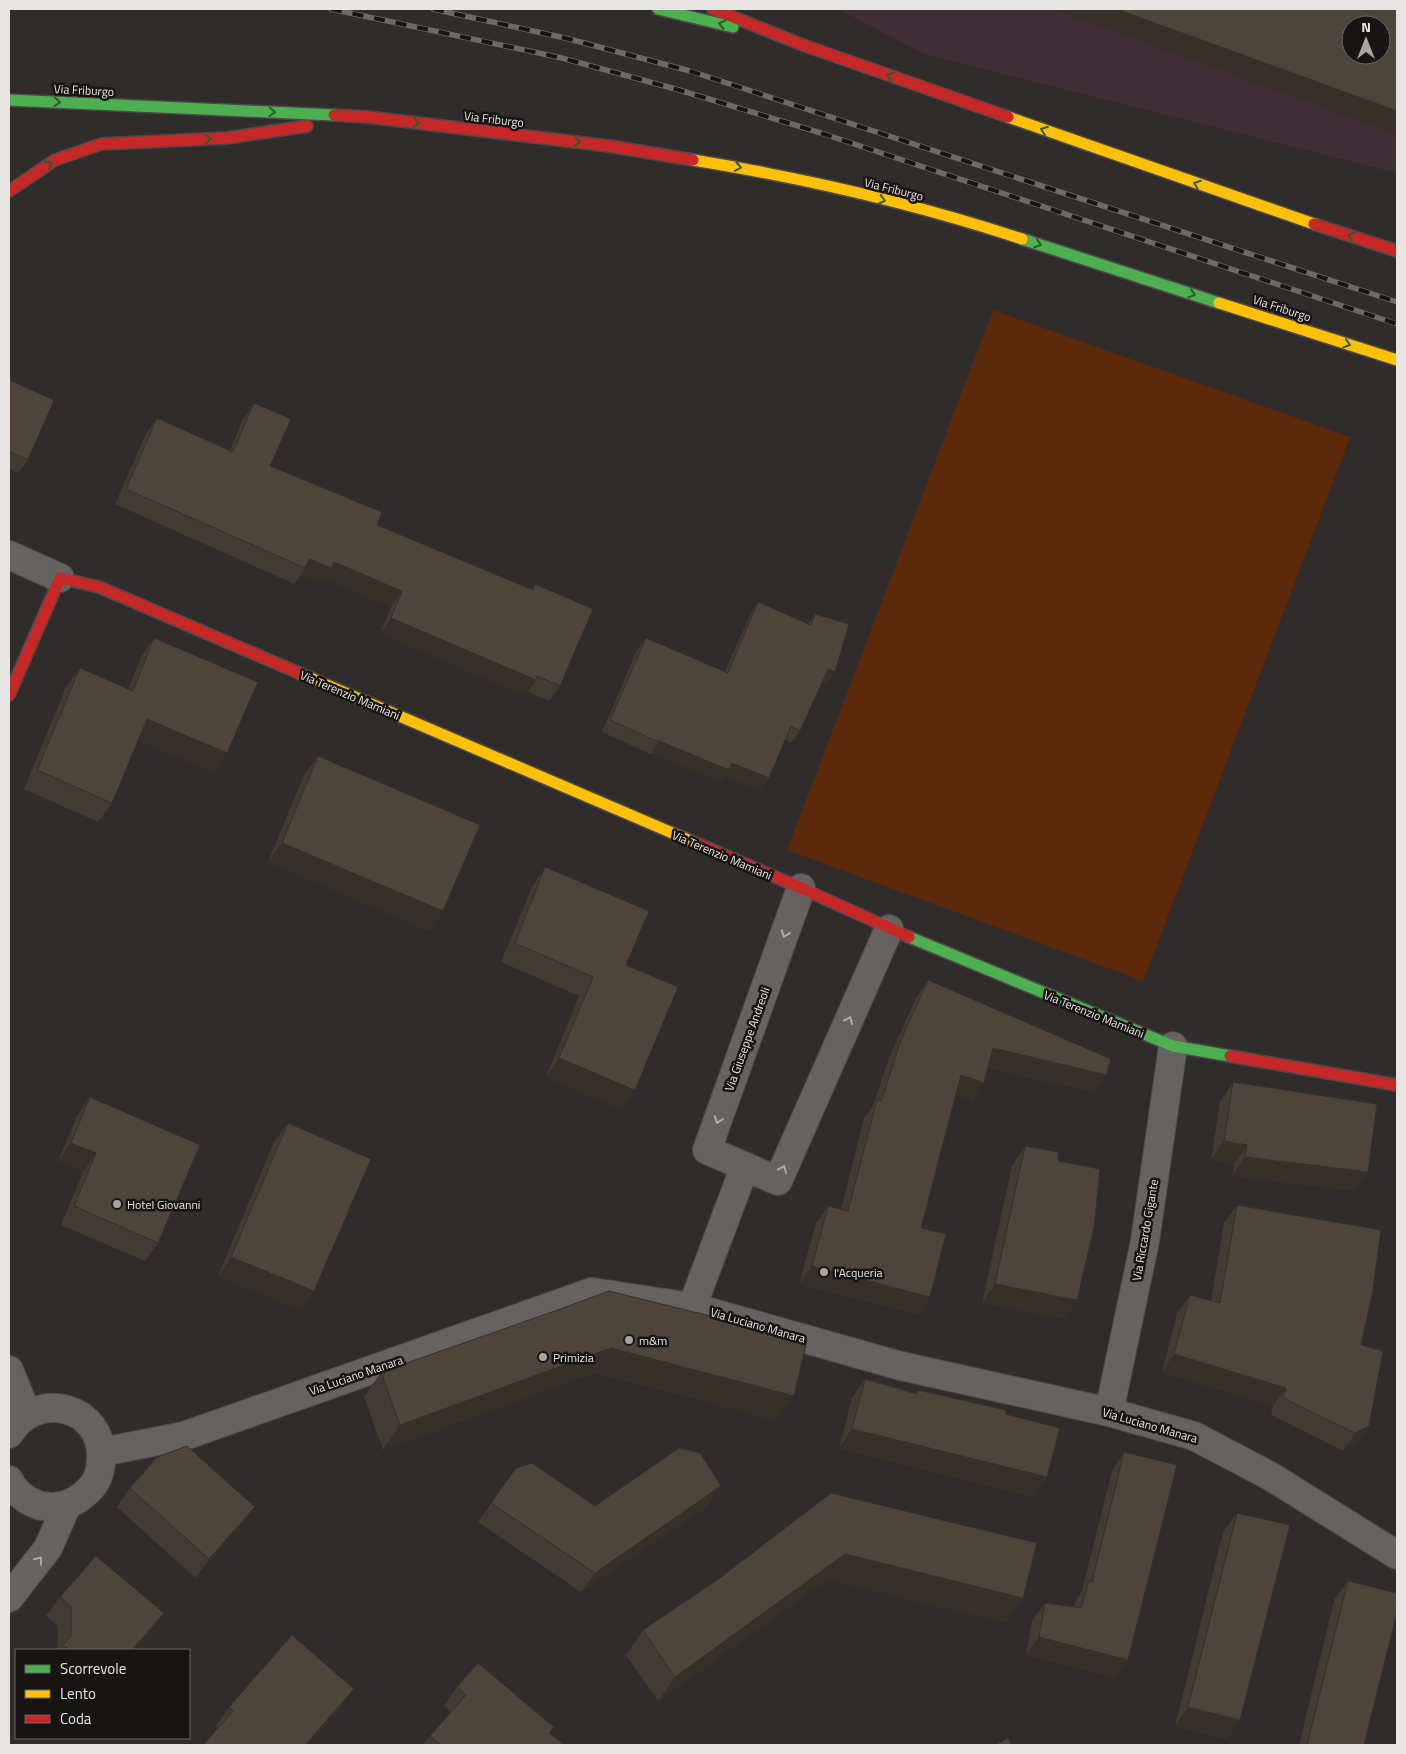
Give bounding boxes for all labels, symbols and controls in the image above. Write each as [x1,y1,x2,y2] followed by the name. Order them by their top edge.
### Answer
[1341,15,1391,65] north arrow
[1361,16,1371,37] text: N
[718,20,726,30] one-way arrow
[887,72,895,82] one-way arrow
[53,79,115,101] street label: Via Friburgo
[54,97,62,108] one-way arrow
[463,106,525,132] street label: Via Friburgo
[268,107,276,118] one-way arrow
[412,117,420,128] one-way arrow
[1040,126,1048,136] one-way arrow
[204,133,212,144] one-way arrow
[573,137,582,147] one-way arrow
[44,160,53,170] one-way arrow
[734,162,742,172] one-way arrow
[862,172,926,206] street label: Via Friburgo
[1193,180,1202,190] one-way arrow
[877,194,886,205] one-way arrow
[1347,231,1356,241] one-way arrow
[1033,238,1041,248] one-way arrow
[1188,288,1196,298] one-way arrow
[1250,290,1314,326] street label: Via Friburgo
[1342,338,1351,348] one-way arrow
[297,665,403,725] street label: Via Terenzio Mamiani
[669,825,775,885] street label: Via Terenzio Mamiani
[781,930,791,938] one-way arrow
[719,984,775,1094] street label: Via Giuseppe Andreoli
[1041,985,1147,1043] street label: Via Terenzio Mamiani
[843,1016,853,1025] one-way arrow
[714,1116,724,1124] one-way arrow
[777,1165,788,1174] one-way arrow
[1127,1178,1163,1282] street label: Via Riccardo Gigante
[127,1195,200,1214] place label: Hotel Giovanni
[111,1198,123,1210] marker: Hotel Giovanni
[834,1263,883,1282] place label: l'Acqueria
[818,1266,830,1278] marker: l'Acqueria
[708,1302,808,1348] street label: Via Luciano Manara
[639,1331,667,1350] place label: m&m
[623,1334,635,1346] marker: m&m
[553,1348,594,1367] place label: Primizia
[306,1350,406,1400] street label: Via Luciano Manara
[537,1351,549,1363] marker: Primizia
[1100,1402,1200,1448] street label: Via Luciano Manara
[33,1556,42,1565] one-way arrow
[15,1649,190,1739] legend
[60,1657,126,1680] text: Scorrevole
[60,1682,96,1705] text: Lento
[60,1707,92,1730] text: Coda

